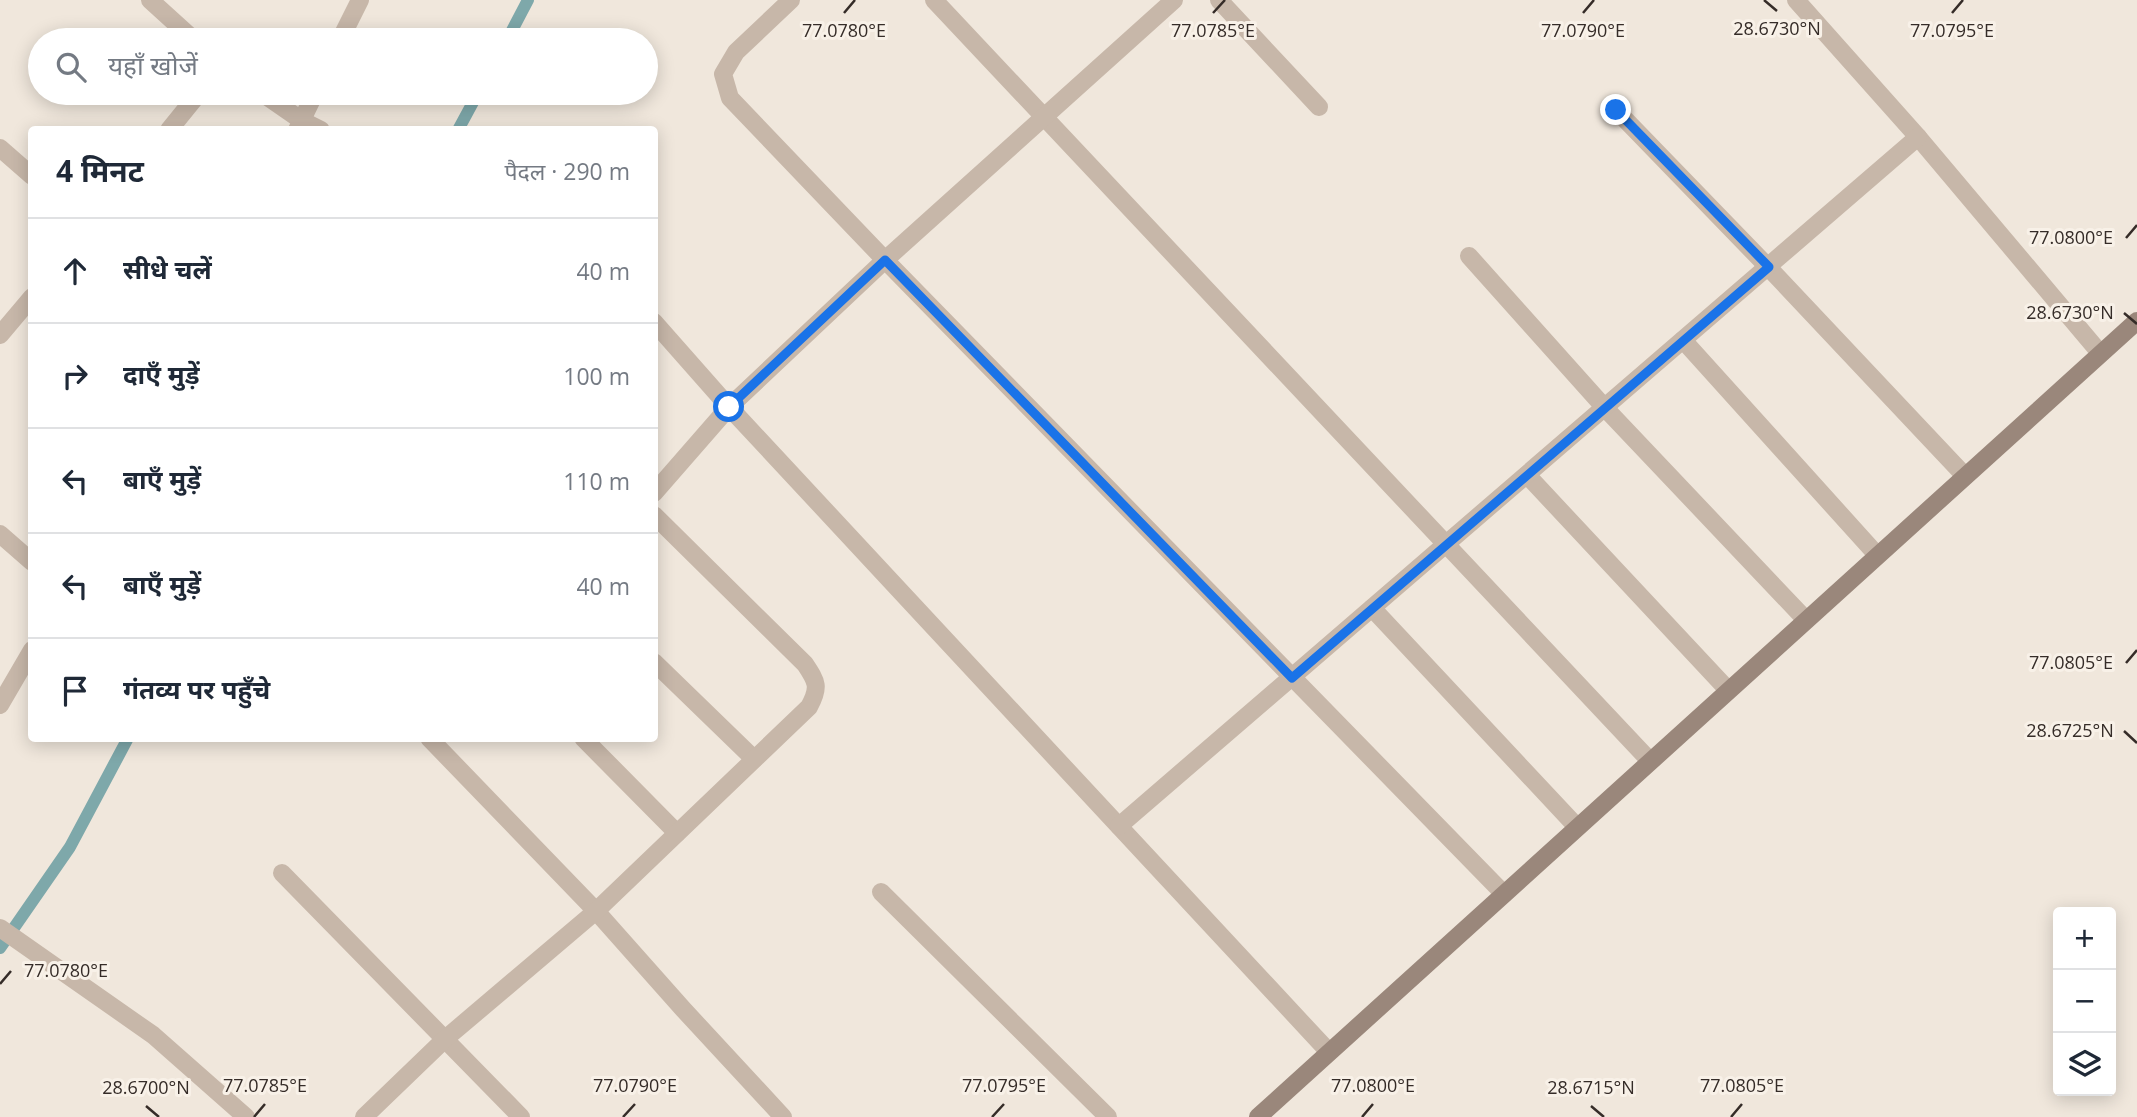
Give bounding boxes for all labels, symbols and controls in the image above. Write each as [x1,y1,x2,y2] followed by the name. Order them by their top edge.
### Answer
[1733,16,1821,40] text: 28.6730°N
[802,18,886,42] text: 77.0780°E
[1171,18,1255,42] text: 77.0785°E
[1541,18,1625,42] text: 77.0790°E
[1910,18,1994,42] text: 77.0795°E
[28,28,658,105] search box
[108,47,198,83] text: यहाँ खोजें
[52,48,90,86] icon: search
[1600,94,1631,125] route end
[56,150,144,191] text: 4 मिनट
[504,155,630,187] text: पैदल · 290 m
[2029,225,2113,249] text: 77.0800°E
[123,251,212,287] text: सीधे चलें
[56,252,94,290] icon: ahead
[576,255,630,287] text: 40 m
[2026,300,2114,324] text: 28.6730°N
[123,356,200,392] text: दाएँ मुड़ें
[56,357,94,395] icon: right
[563,360,630,392] text: 100 m
[713,391,744,422] route start
[123,461,201,497] text: बाएँ मुड़ें
[56,462,94,500] icon: left
[563,465,630,497] text: 110 m
[123,566,201,602] text: बाएँ मुड़ें
[56,567,94,605] icon: left
[576,570,630,602] text: 40 m
[2029,650,2113,674] text: 77.0805°E
[123,671,270,707] text: गंतव्य पर पहुँचे
[56,672,94,710] icon: arrive
[2026,718,2114,742] text: 28.6725°N
[2053,907,2116,1096] map controls
[2053,907,2116,970] button: +
[24,958,108,982] text: 77.0780°E
[2053,970,2116,1033] button: −
[2053,1033,2116,1096] button: layers
[223,1073,307,1097] text: 77.0785°E
[593,1073,677,1097] text: 77.0790°E
[962,1073,1046,1097] text: 77.0795°E
[1331,1073,1415,1097] text: 77.0800°E
[1700,1073,1784,1097] text: 77.0805°E
[102,1075,190,1099] text: 28.6700°N
[1547,1075,1635,1099] text: 28.6715°N

